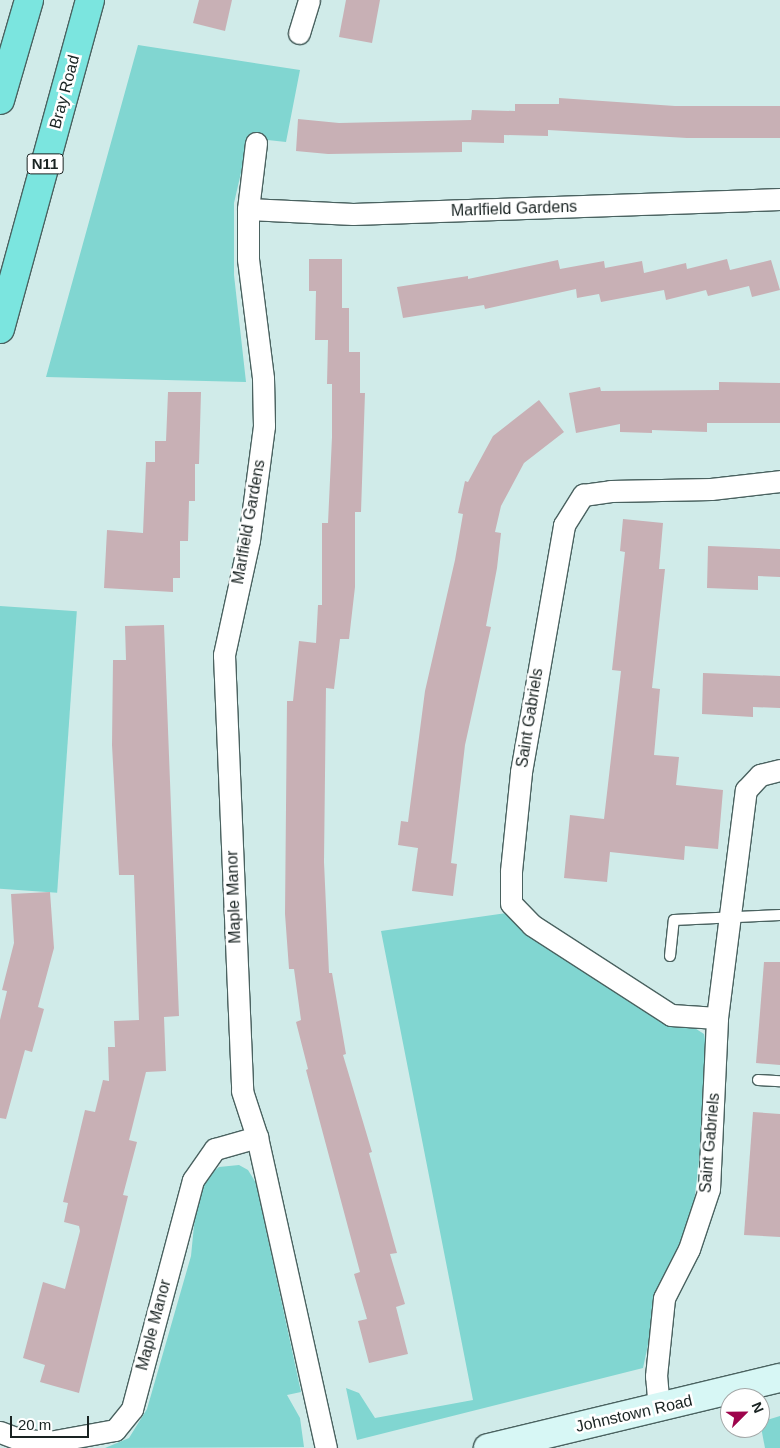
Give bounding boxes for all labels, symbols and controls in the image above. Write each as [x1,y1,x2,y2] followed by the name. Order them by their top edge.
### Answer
[46,53,84,131] street label: Bray Road
[26,152,64,176] road number: N11
[451,197,577,221] street label: Marlfield Gardens
[229,458,269,586] street label: Marlfield Gardens
[513,667,547,769] street label: Saint Gabriels
[223,850,245,944] street label: Maple Manor
[696,1092,724,1194] street label: Saint Gabriels
[133,1277,175,1373] street label: Maple Manor
[720,1388,770,1438] north arrow
[574,1391,694,1437] street label: Johnstown Road
[749,1400,767,1415] text: N
[12,1406,91,1438] scale bar
[18,1416,51,1433] text: 20 m

